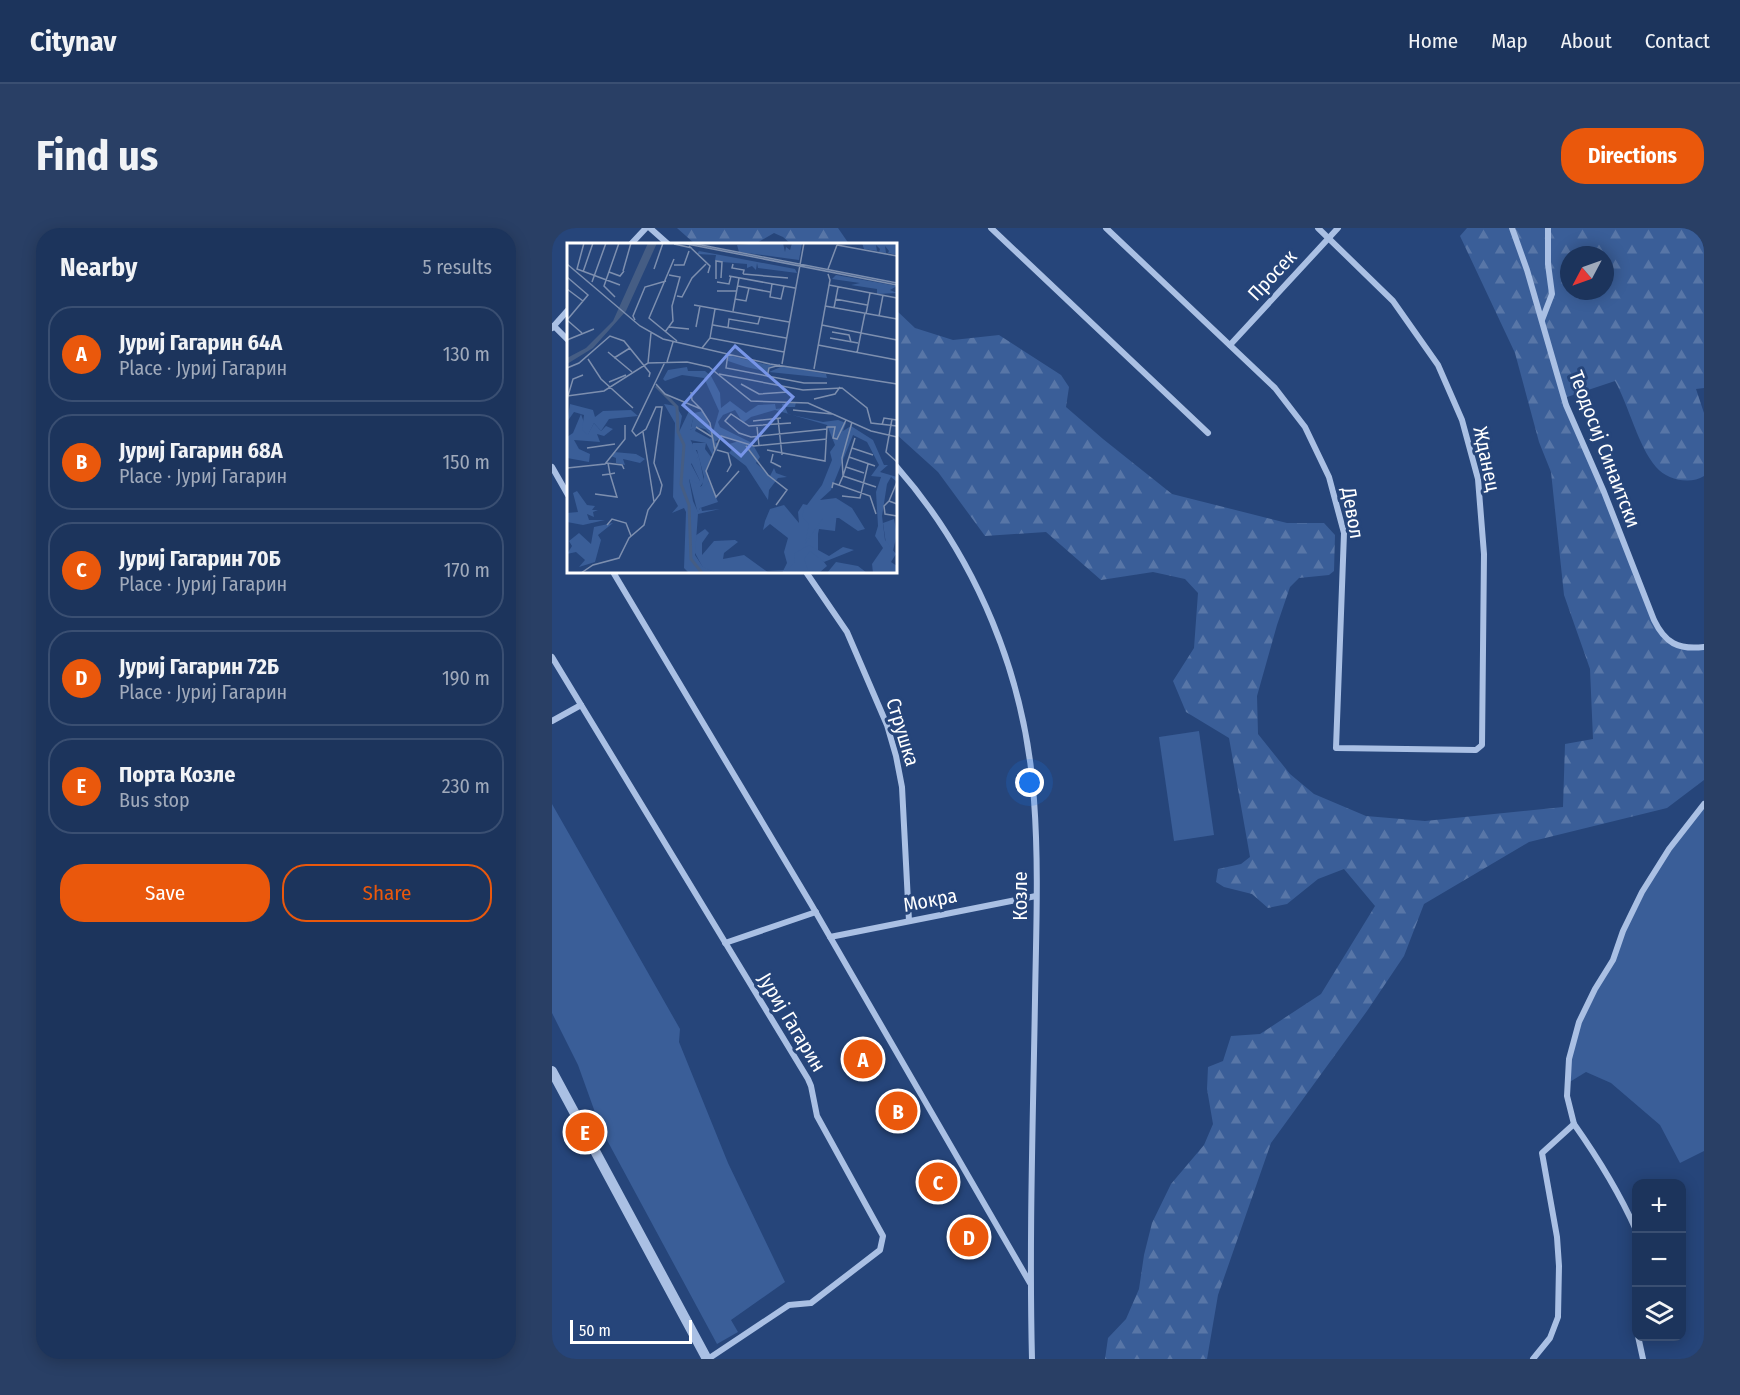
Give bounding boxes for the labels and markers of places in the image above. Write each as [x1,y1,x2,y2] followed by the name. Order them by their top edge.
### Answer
[844,1036,882,1082] pin: A
[878,1088,918,1134] pin: B
[566,1110,604,1154] pin: E
[918,1160,958,1204] pin: C
[950,1214,988,1260] pin: D

